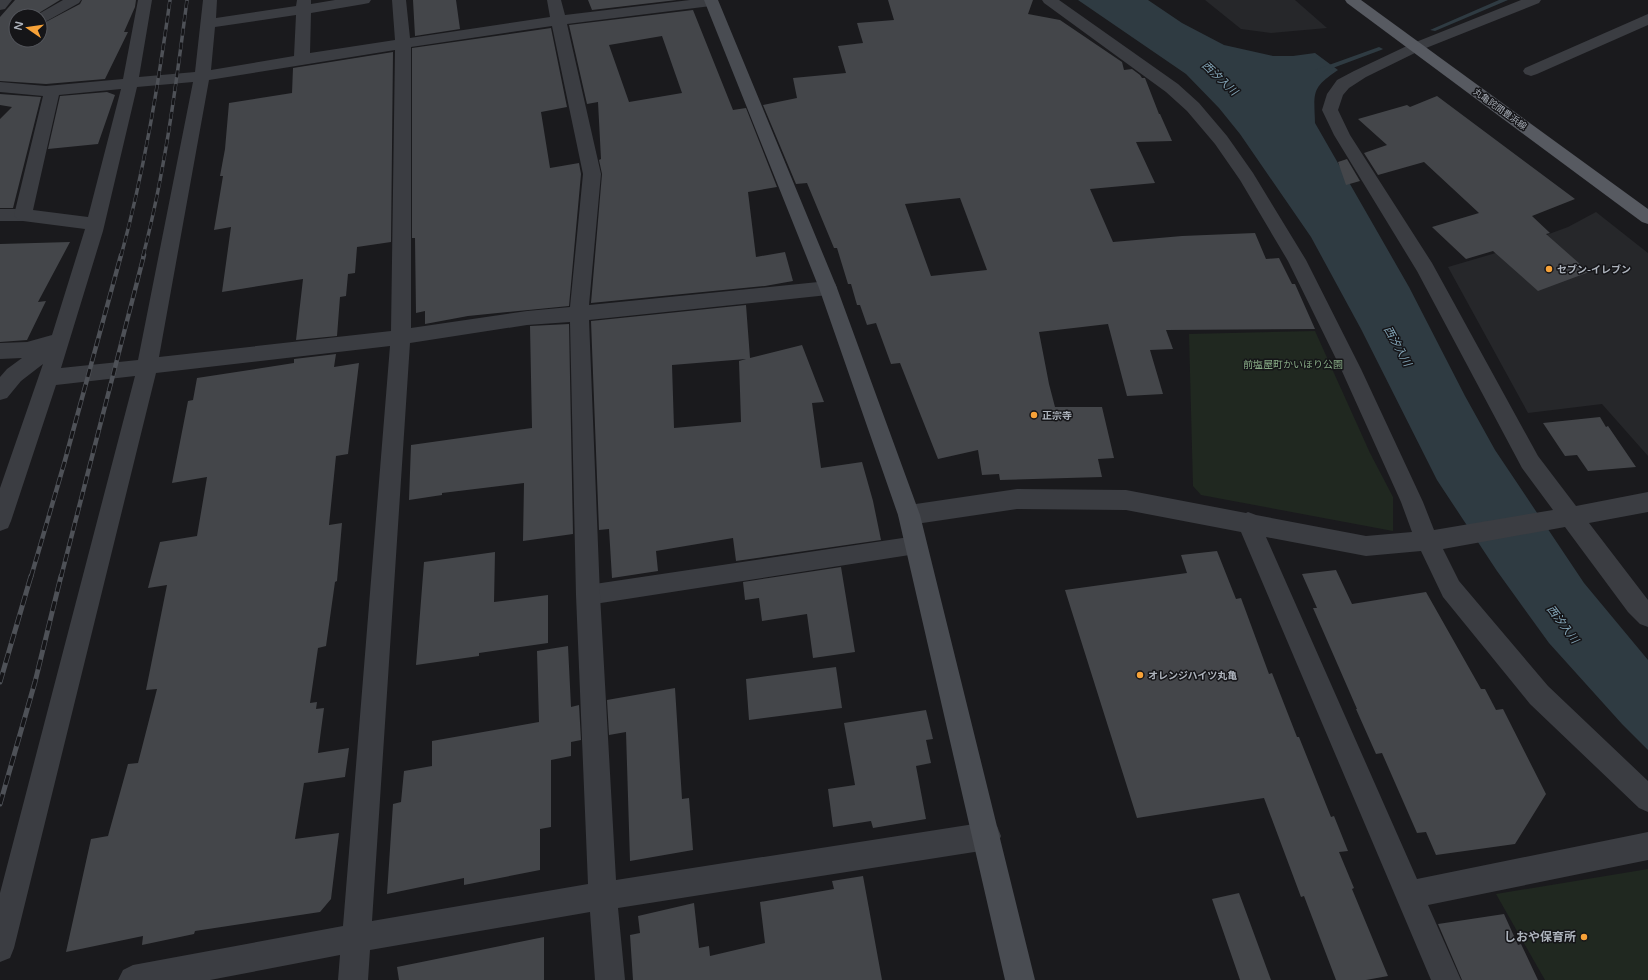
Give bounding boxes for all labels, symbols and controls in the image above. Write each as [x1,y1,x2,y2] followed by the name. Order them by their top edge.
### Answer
[8,8,48,48] north arrow
[11,20,26,32] text: N
[1199,59,1241,99] water label: 西汐入川
[1471,86,1529,133] street label: 丸亀詫間豊浜線
[1544,264,1554,274] marker: セブン-イレブン
[1557,264,1631,276] place label: セブン-イレブン
[1381,324,1414,370] water label: 西汐入川
[1243,359,1343,371] park label: 前塩屋町かいほり公園
[1029,410,1039,420] marker: 正宗寺
[1042,410,1072,422] place label: 正宗寺
[1544,603,1582,647] water label: 西汐入川
[1135,670,1145,680] marker: オレンジハイツ丸亀
[1148,670,1237,682] place label: オレンジハイツ丸亀
[1504,930,1576,944] place label: しおや保育所
[1579,932,1589,942] marker: しおや保育所

